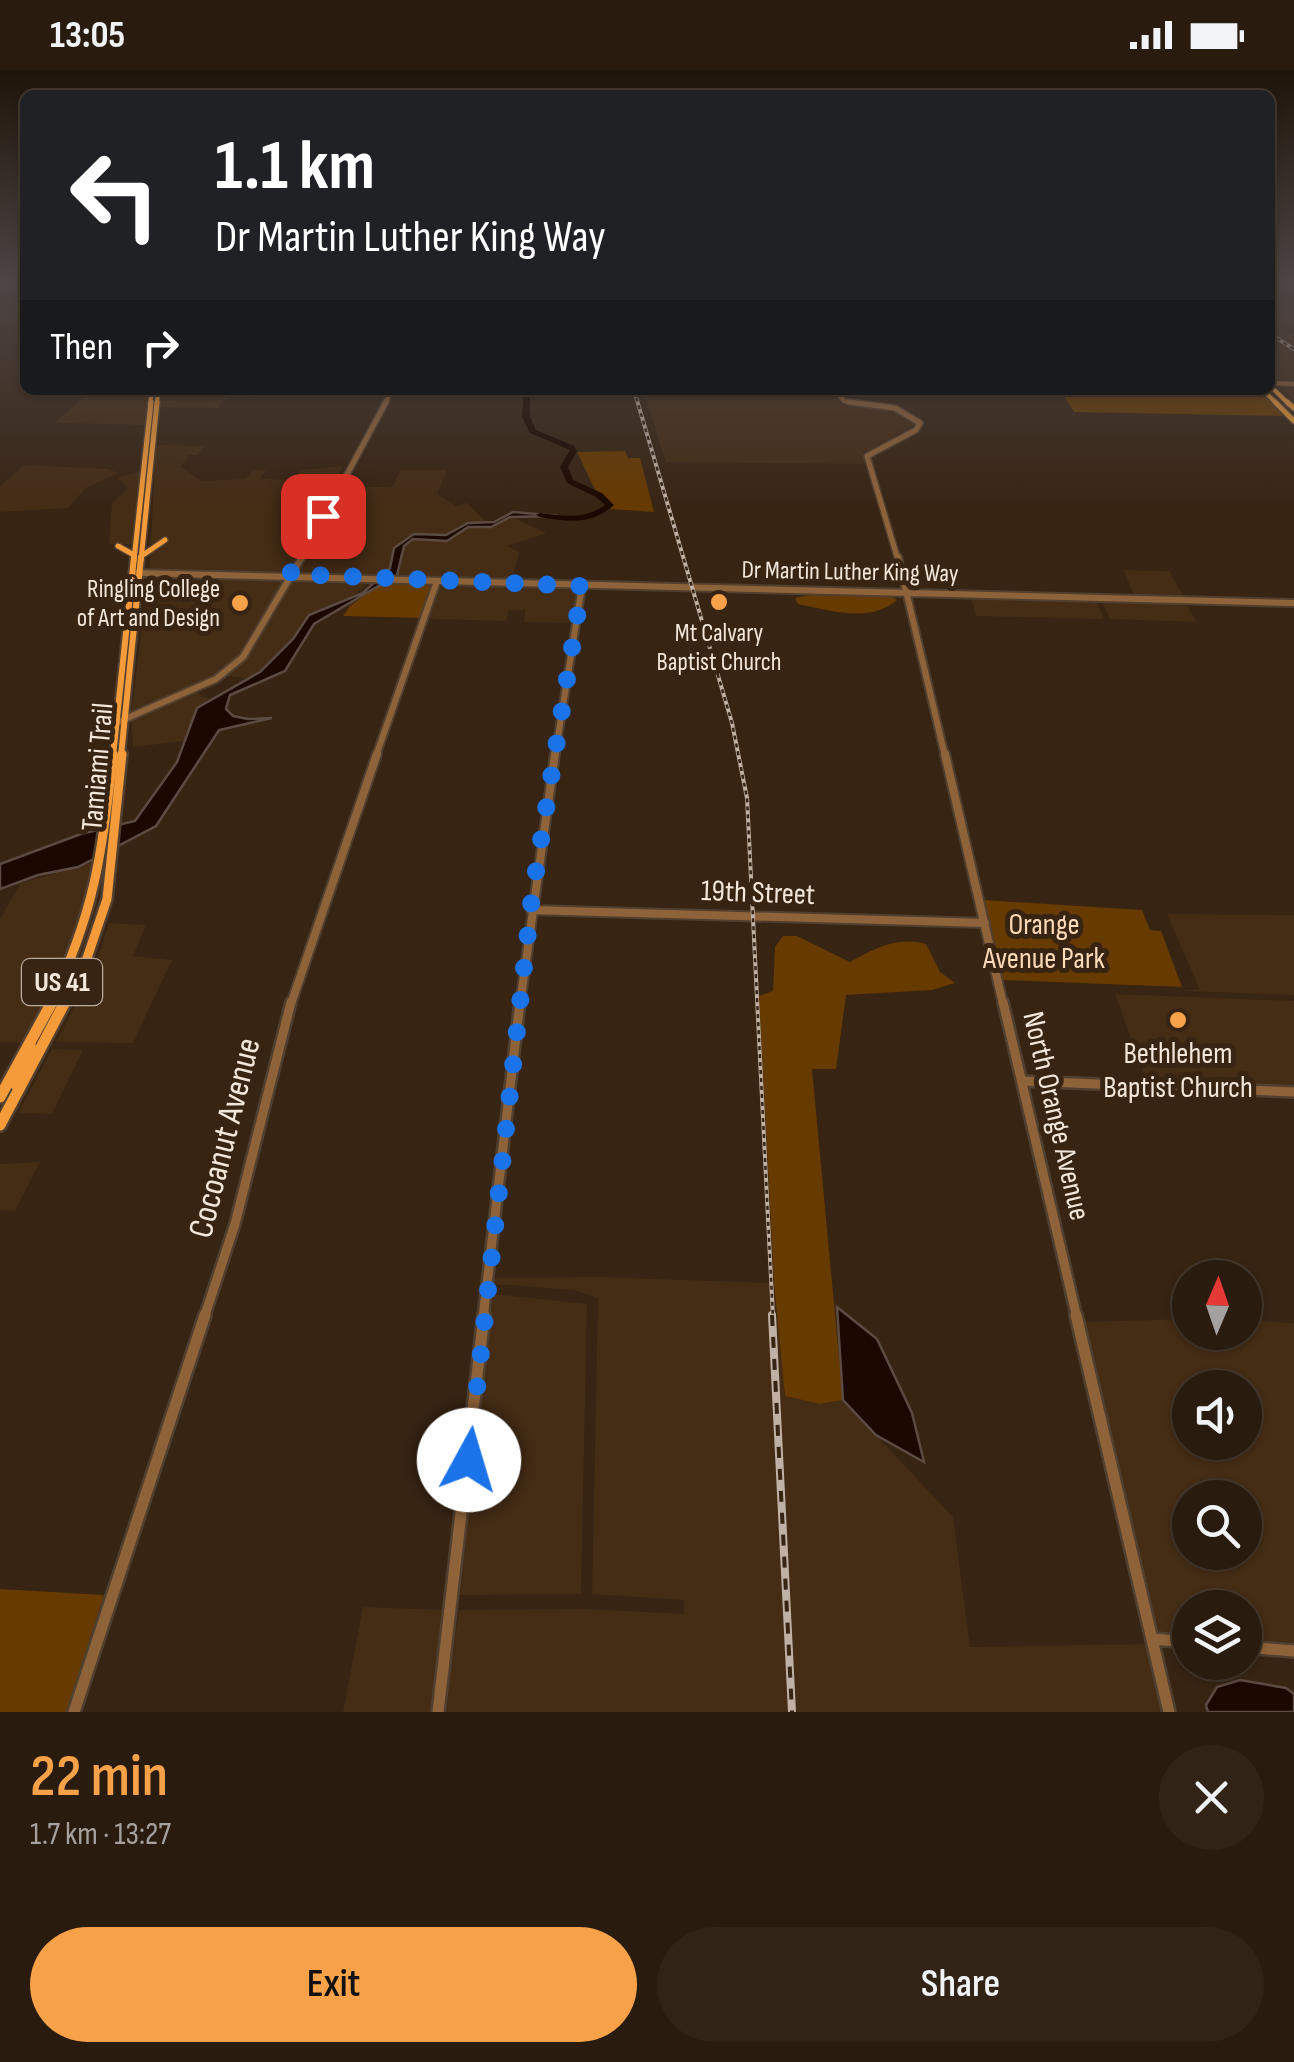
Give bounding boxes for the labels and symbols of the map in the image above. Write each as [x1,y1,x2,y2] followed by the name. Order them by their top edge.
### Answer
[281,474,366,559] pin
[741,555,959,589] street label: Dr Martin Luther King Way
[77,574,220,634] place label: Ringling College of Art and Design
[708,591,730,613] marker: Mt Calvary Baptist Church
[229,592,251,614] marker: Ringling College of Art and Design
[657,618,781,678] place label: Mt Calvary Baptist Church
[74,701,122,833] street label: Tamiami Trail
[700,873,816,913] street label: 19th Street
[982,907,1106,977] park label: Orange Avenue Park
[22,959,102,1005] road number: US 41
[1015,1008,1097,1224] street label: North Orange Avenue
[1167,1009,1189,1031] marker: Bethlehem Baptist Church
[179,1034,271,1242] street label: Cocoanut Avenue
[1103,1036,1253,1106] place label: Bethlehem Baptist Church
[1172,1260,1262,1350] north arrow
[417,1408,521,1512] position arrow

